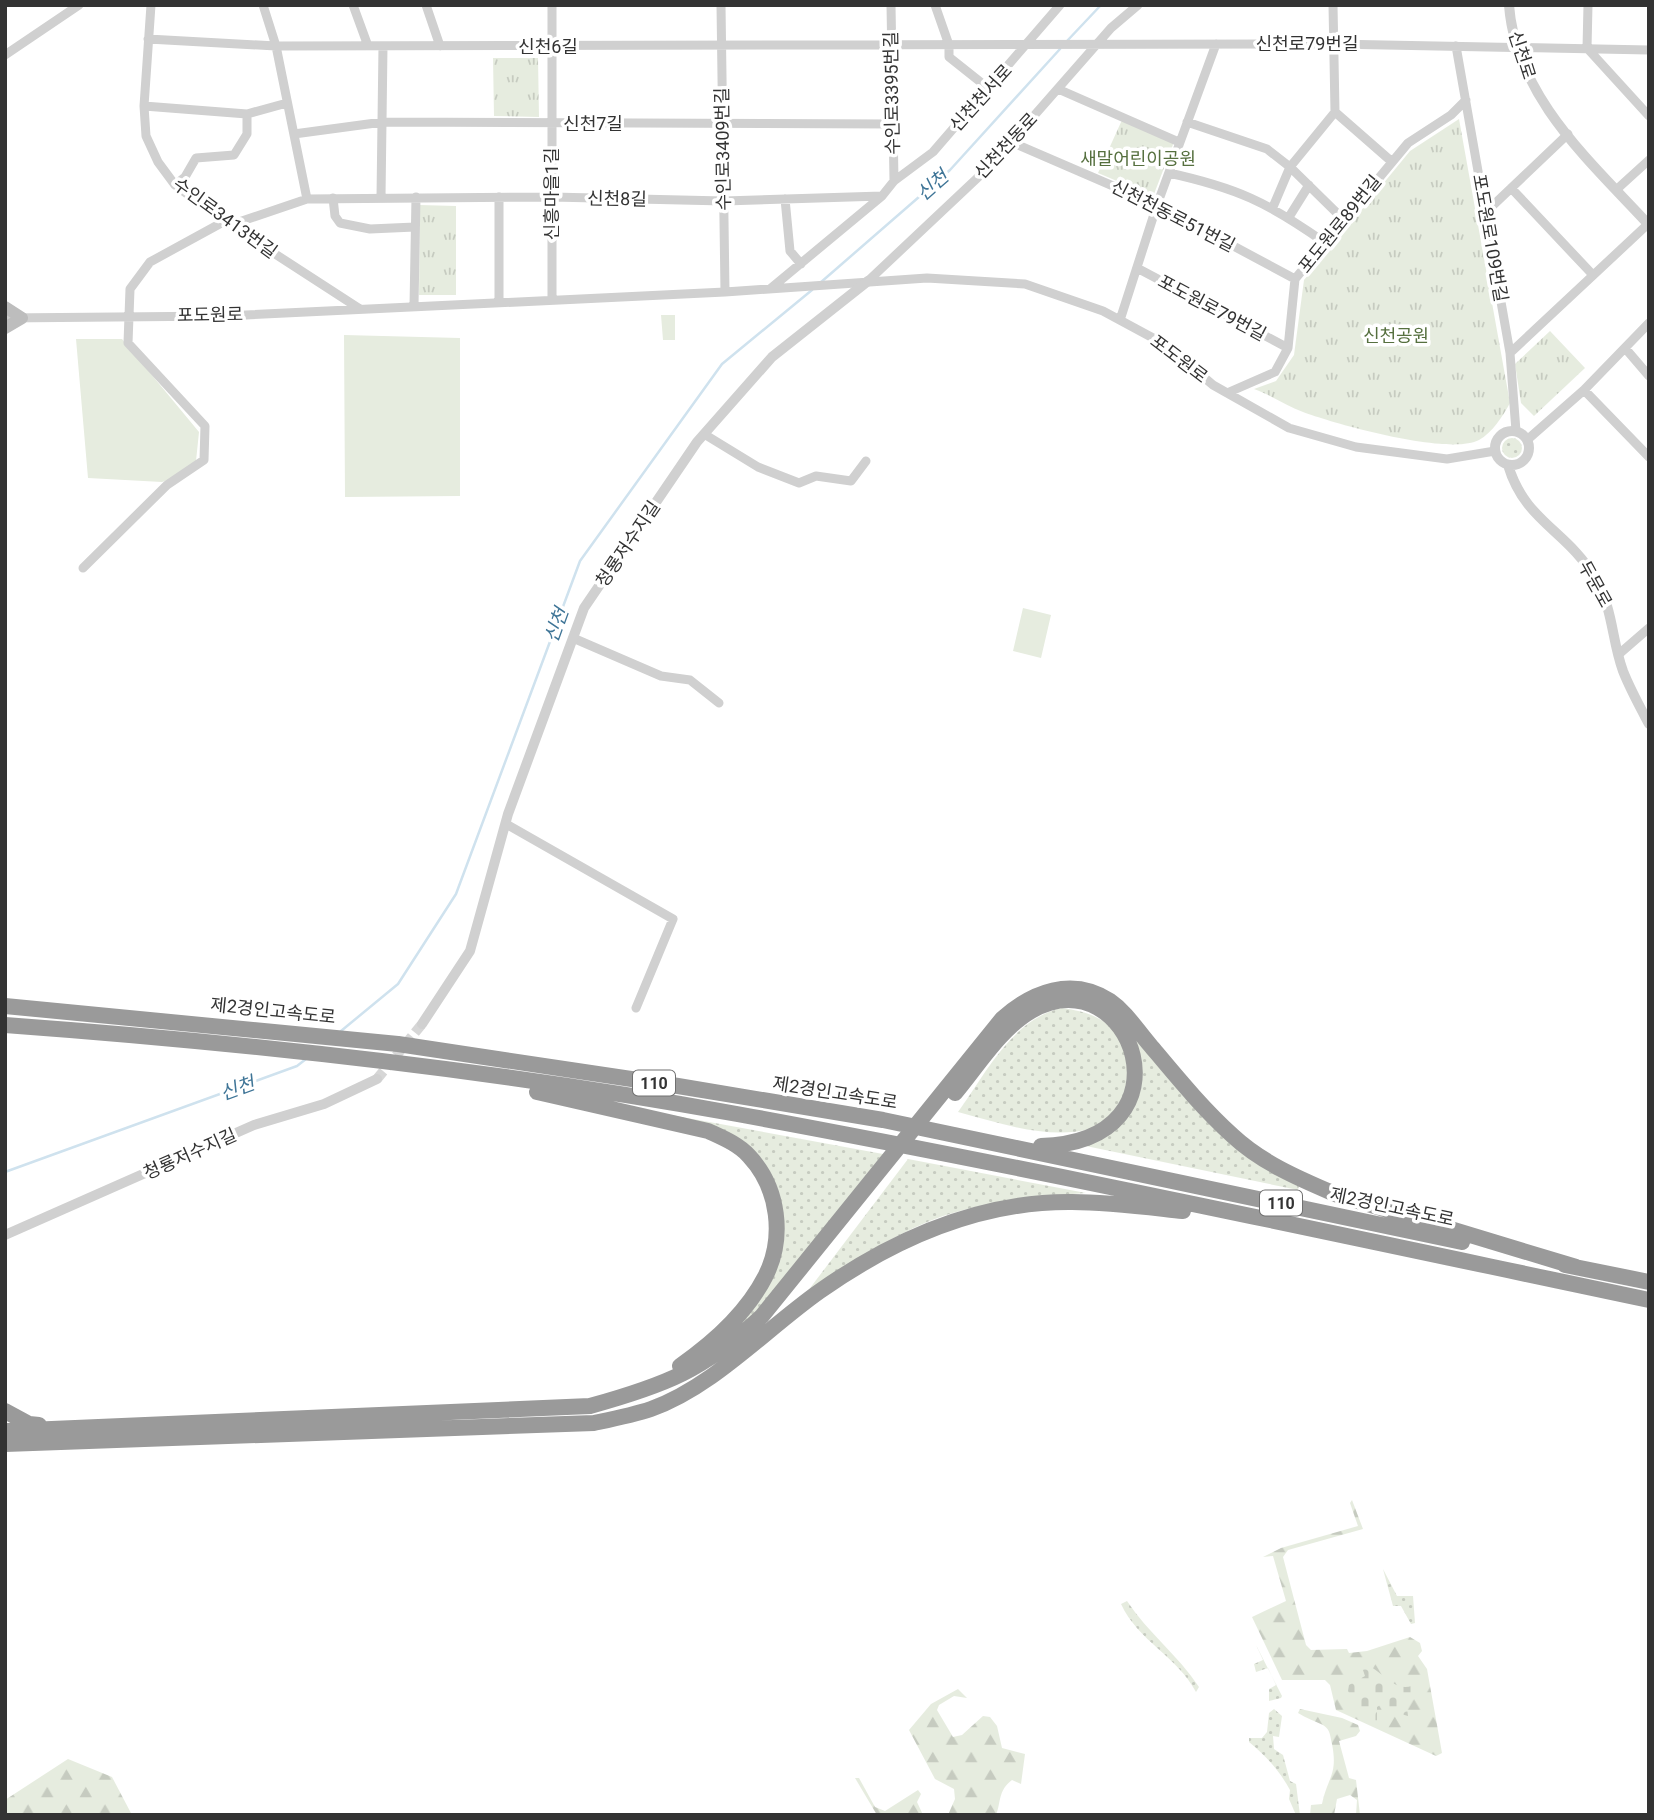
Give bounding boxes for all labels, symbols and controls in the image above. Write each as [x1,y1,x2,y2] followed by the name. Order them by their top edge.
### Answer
[1505,28,1540,82] street label: 신천로
[880,31,903,155] street label: 수인로3395번길
[1255,33,1359,54] street label: 신천로79번길
[518,36,578,57] street label: 신천6길
[945,60,1016,135] street label: 신천천서로
[711,87,734,211] street label: 수인로3409번길
[970,108,1042,183] street label: 신천천동로
[563,113,623,134] street label: 신천7길
[541,148,562,240] street label: 신흥마을1길
[1080,148,1196,169] park label: 새말어린이공원
[912,164,954,206] water label: 신천
[1294,171,1385,277] street label: 포도원로89번길
[1469,172,1512,304] street label: 포도원로109번길
[169,173,281,262] street label: 수인로3413번길
[1108,175,1239,256] street label: 신천천동로51번길
[587,187,647,210] street label: 신천8길
[1155,270,1270,345] street label: 포도원로79번길
[177,303,243,326] street label: 포도원로
[1363,325,1429,346] park label: 신천공원
[1147,330,1212,387] street label: 포도원로
[591,497,664,591] street label: 청룡저수지길
[1574,557,1617,611] street label: 두문로
[540,603,574,646] water label: 신천
[209,993,337,1028] street label: 제2경인고속도로
[633,1070,675,1096] road number: 110
[217,1071,259,1105] water label: 신천
[771,1072,899,1113] street label: 제2경인고속도로
[140,1124,239,1183] street label: 청룡저수지길
[1328,1183,1456,1230] street label: 제2경인고속도로
[1260,1190,1302,1216] road number: 110

